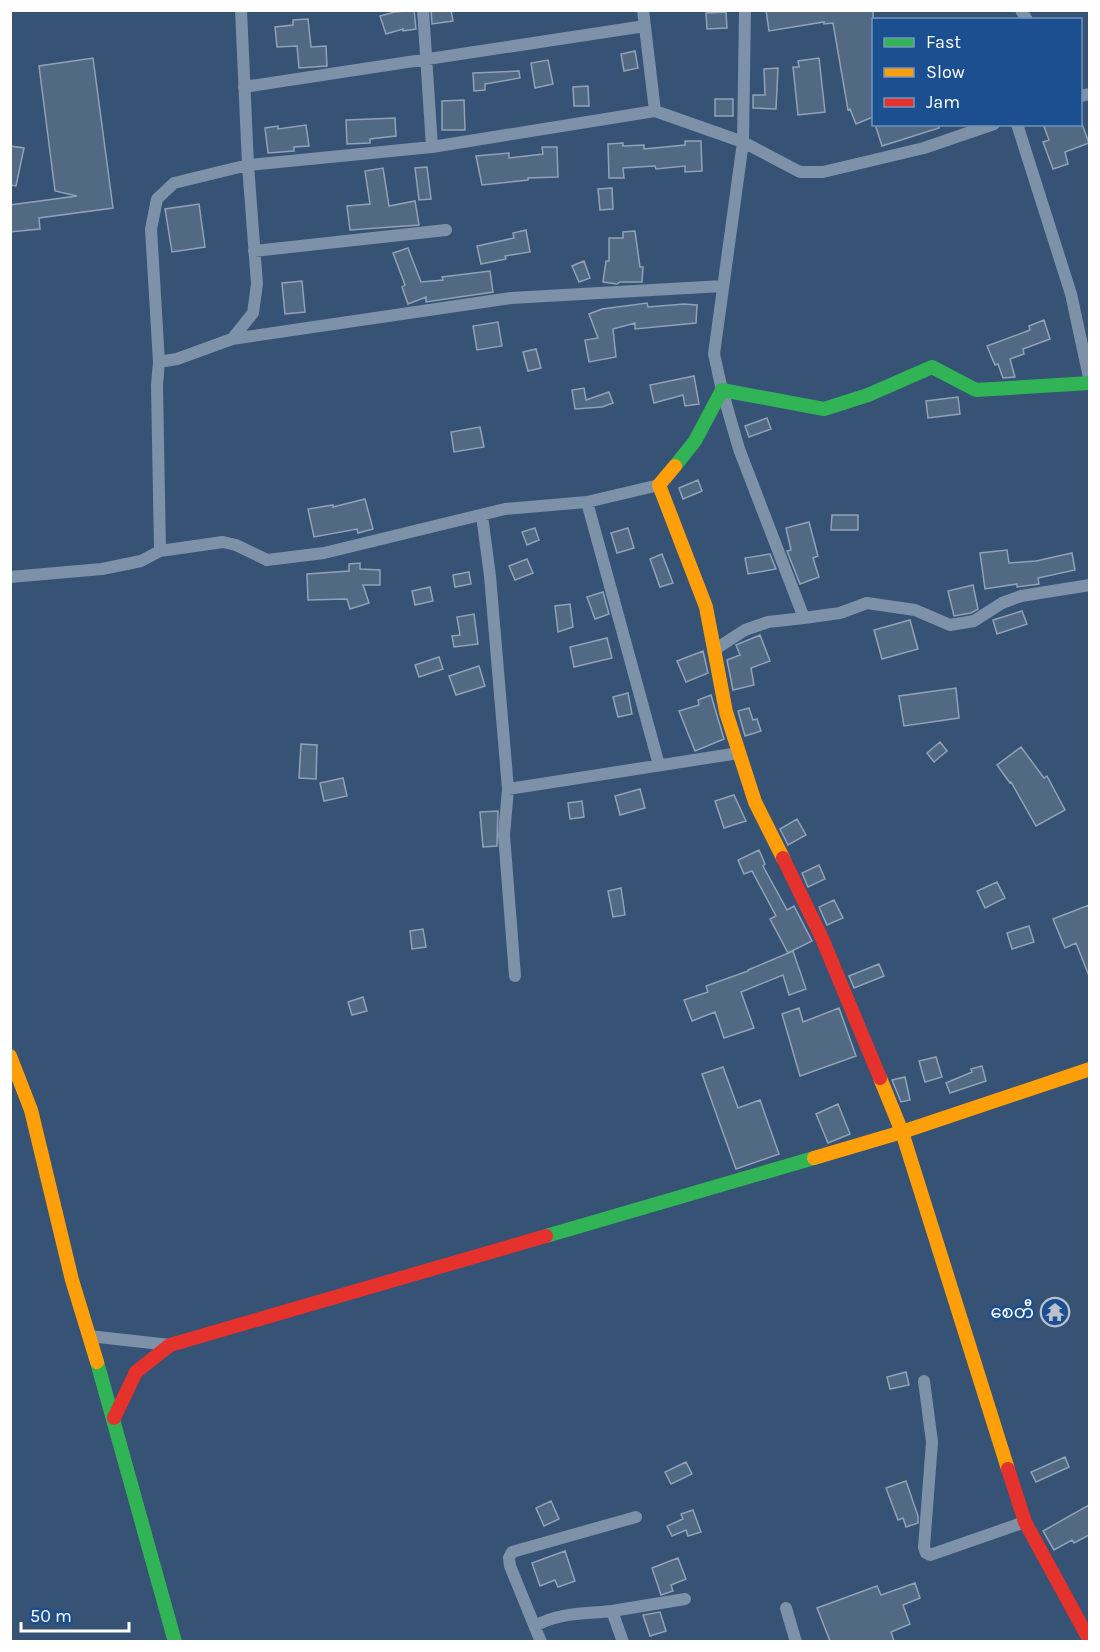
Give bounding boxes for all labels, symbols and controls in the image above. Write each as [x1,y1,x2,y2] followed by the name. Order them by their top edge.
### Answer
[872,18,1082,126] legend
[926,31,961,53] text: Fast
[926,61,965,83] text: Slow
[926,91,960,113] text: Jam
[1039,1296,1071,1328] temple icon: စေတီ
[991,1298,1034,1323] place label: စေတီ
[21,1595,129,1633] scale bar
[30,1605,72,1627] text: 50 m

